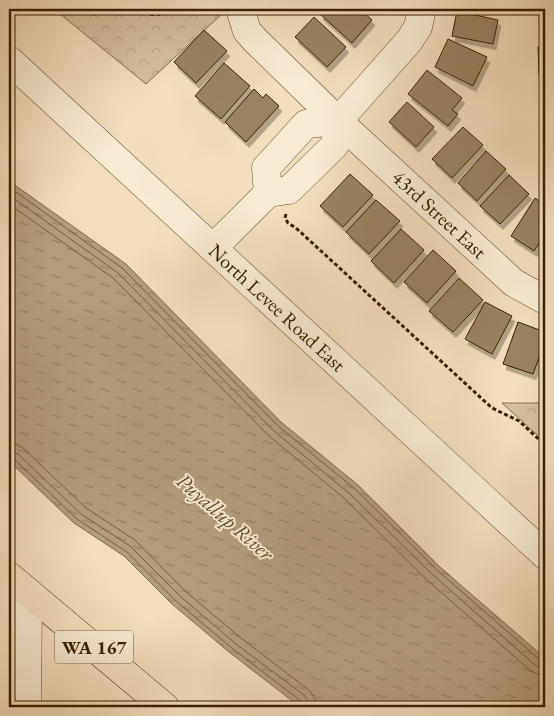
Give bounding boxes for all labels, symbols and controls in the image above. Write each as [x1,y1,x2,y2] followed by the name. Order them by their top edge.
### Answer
[387,164,493,265] street label: 43rd Street East
[203,238,352,378] street label: North Levee Road East
[171,467,280,567] water label: Puyallup River
[55,630,133,664] road number: WA 167

